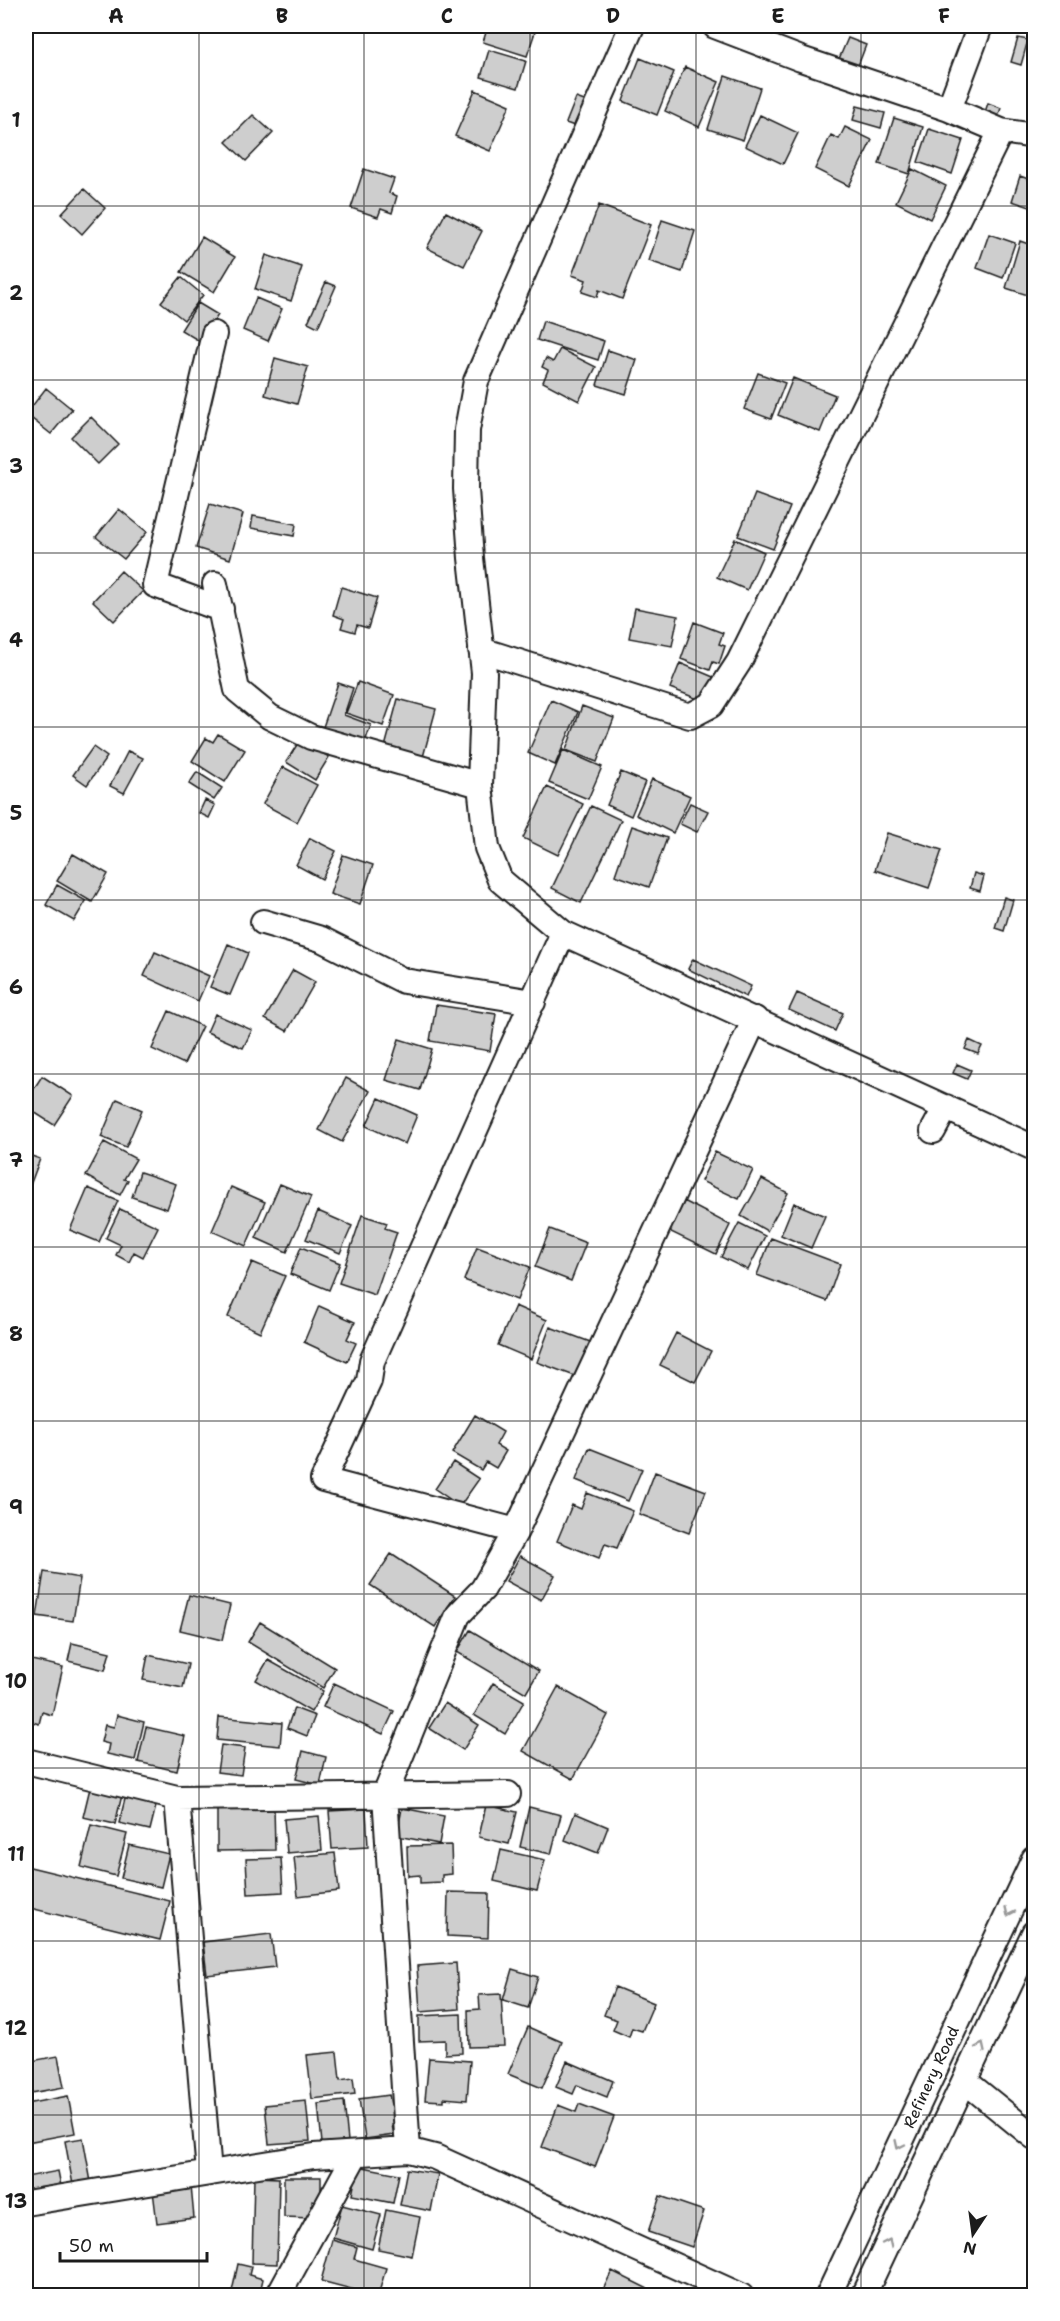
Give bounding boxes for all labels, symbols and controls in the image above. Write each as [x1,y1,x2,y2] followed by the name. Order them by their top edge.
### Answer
[108,3,124,29] text: A
[276,3,288,29] text: B
[441,3,453,29] text: C
[606,3,620,29] text: D
[771,3,785,29] text: E
[938,3,950,29] text: F
[11,107,21,133] text: 1
[9,280,23,306] text: 2
[9,453,23,479] text: 3
[9,627,23,653] text: 4
[10,800,22,826] text: 5
[9,974,23,1000] text: 6
[9,1147,23,1173] text: 7
[9,1321,23,1347] text: 8
[9,1494,23,1520] text: 9
[5,1668,27,1694] text: 10
[7,1841,25,1867] text: 11
[1005,1905,1017,1916] one-way arrow
[5,2015,27,2041] text: 12
[898,2022,964,2132] street label: Refinery Road
[973,2043,985,2054] one-way arrow
[895,2139,907,2150] one-way arrow
[5,2188,27,2214] text: 13
[943,2204,1003,2264] north arrow
[60,2225,207,2263] scale bar
[69,2234,114,2258] text: 50 m
[961,2236,978,2260] text: N
[881,2238,893,2249] one-way arrow

